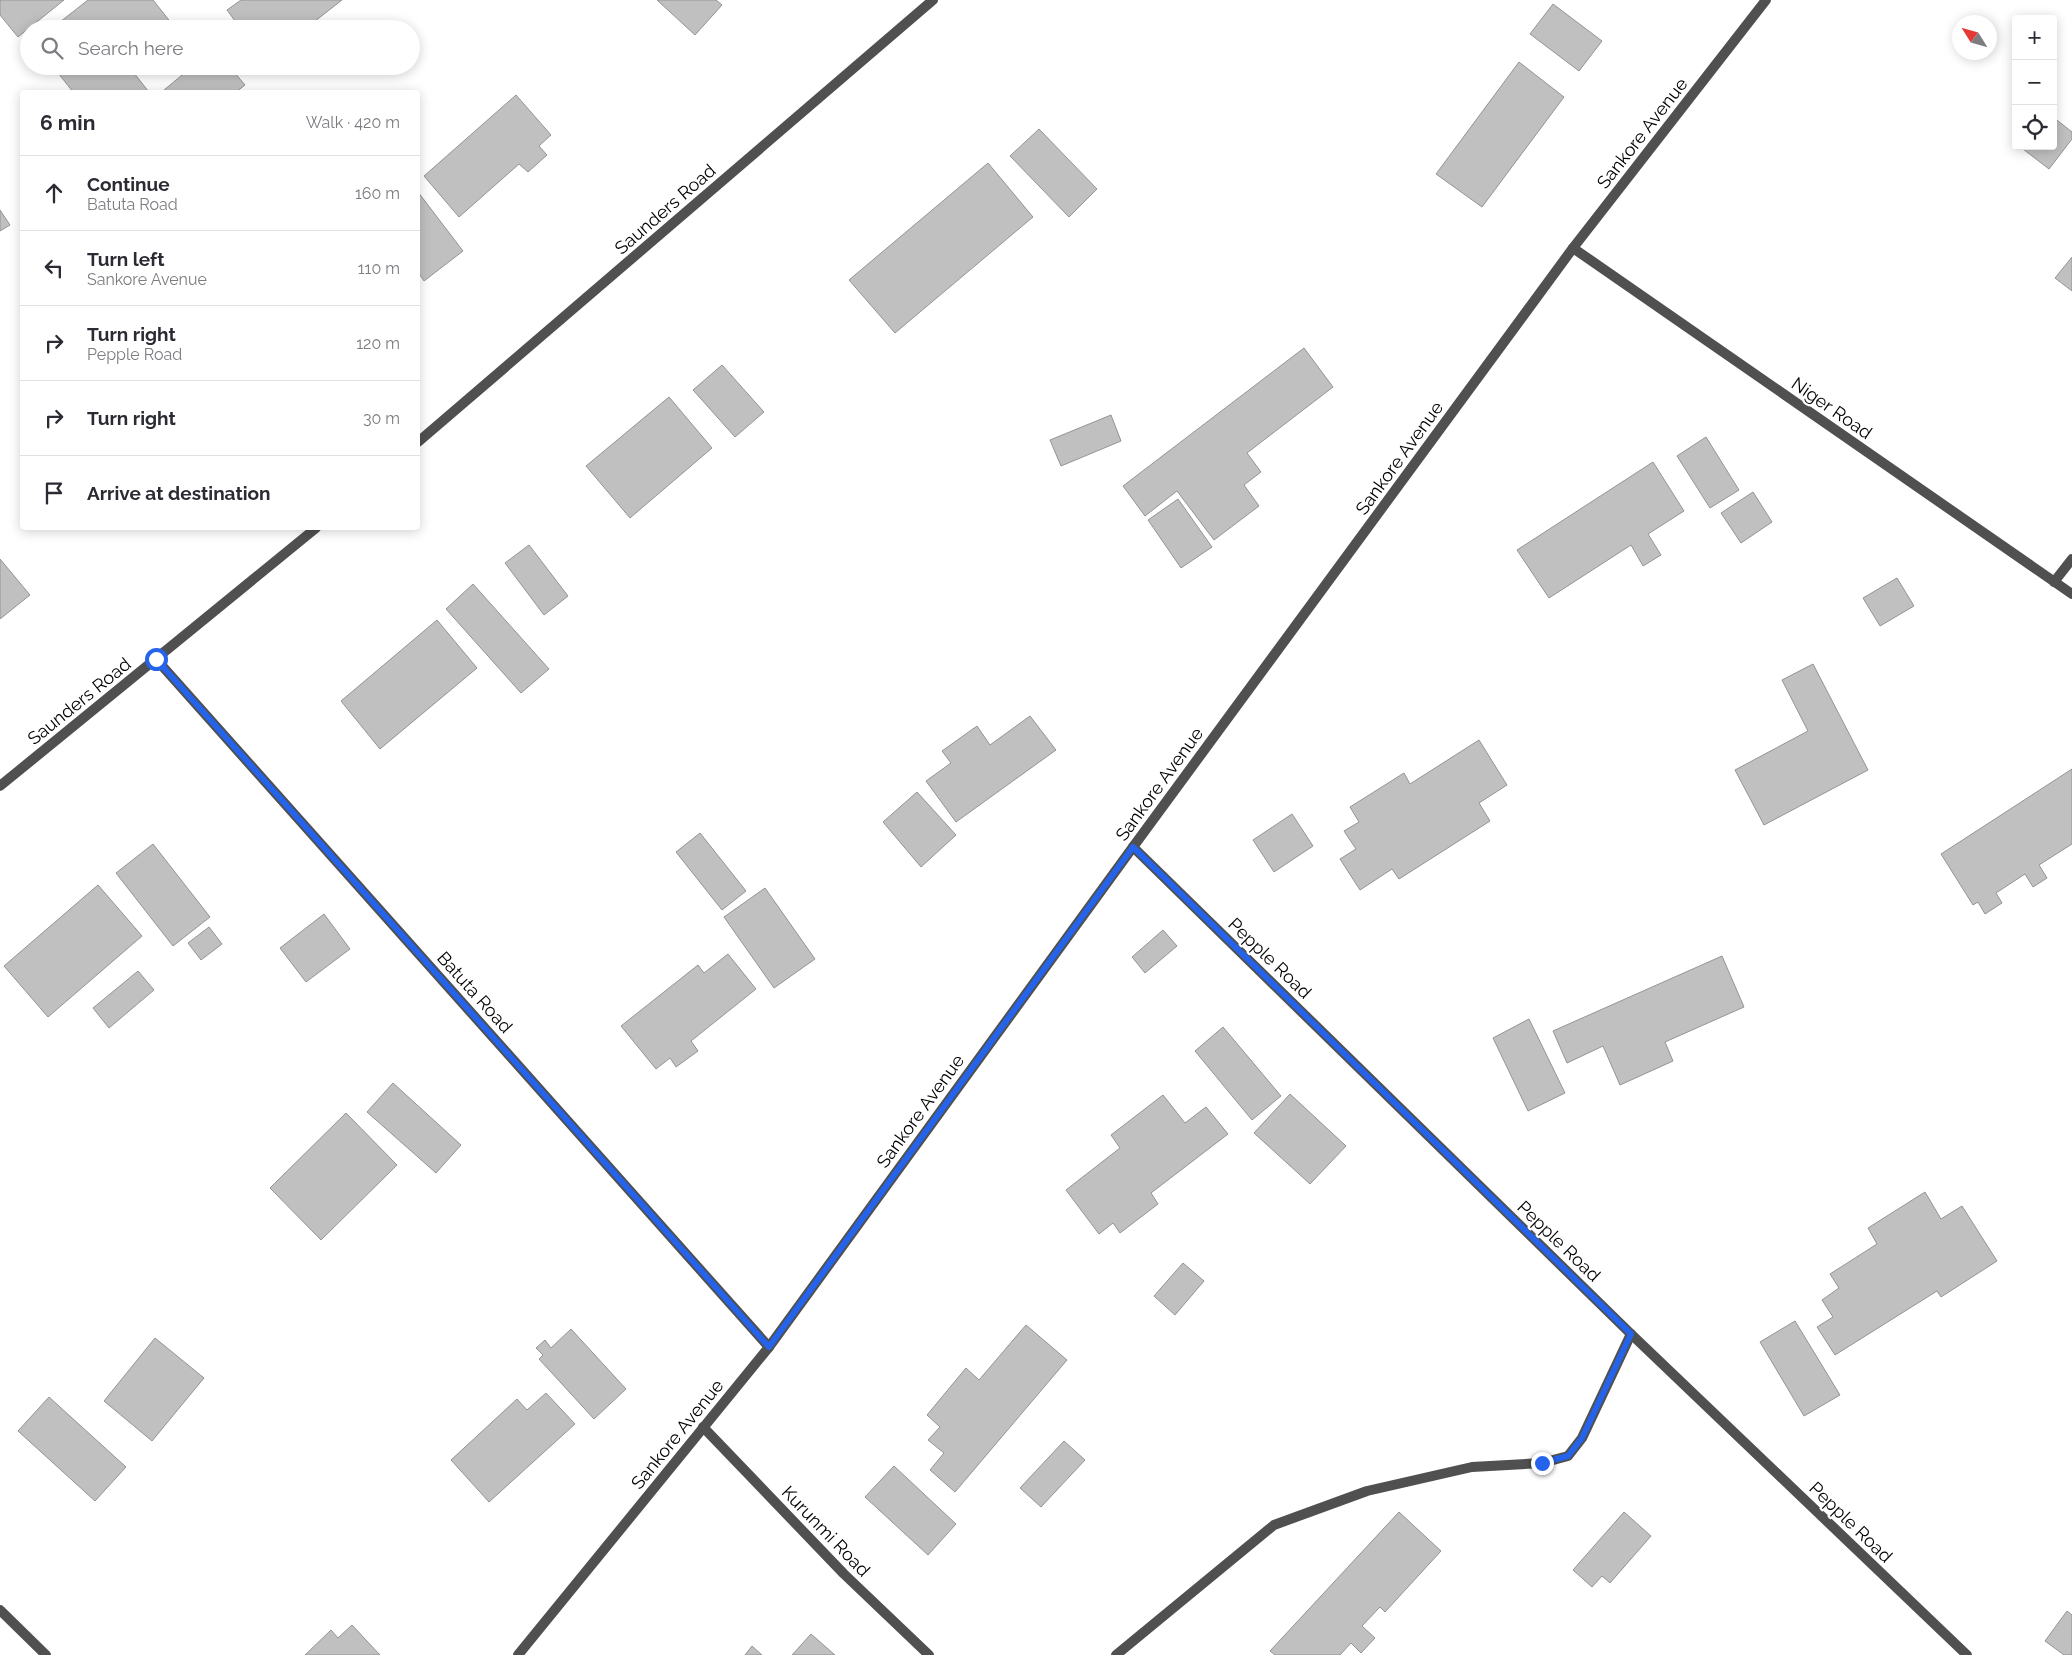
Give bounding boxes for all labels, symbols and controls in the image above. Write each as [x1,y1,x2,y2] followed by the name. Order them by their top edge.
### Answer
[1952,15,1997,60] north arrow
[2012,15,2057,150] map controls
[2012,15,2057,60] button: +
[20,20,420,75] search box
[38,34,66,62] icon: search
[78,37,184,59] text: Search here
[2012,60,2057,105] button: −
[1592,73,1692,193] street label: Sankore Avenue
[2012,105,2057,150] button: locate
[40,110,95,135] text: 6 min
[306,113,400,132] text: Walk · 420 m
[610,160,720,258] street label: Saunders Road
[87,173,170,195] text: Continue
[40,179,68,207] icon: ahead
[355,184,400,203] text: 160 m
[87,195,178,214] text: Batuta Road
[87,248,164,270] text: Turn left
[40,254,68,282] icon: left
[358,259,400,278] text: 110 m
[87,270,207,289] text: Sankore Avenue
[87,323,176,345] text: Turn right
[40,329,68,357] icon: right
[356,334,400,353] text: 120 m
[87,345,182,364] text: Pepple Road
[1788,373,1876,443] street label: Niger Road
[1351,397,1447,519] street label: Sankore Avenue
[40,404,68,432] icon: right
[87,407,176,429] text: Turn right
[363,409,400,428] text: 30 m
[40,479,68,507] icon: arrive
[87,482,271,504] text: Arrive at destination
[145,648,168,671] route start
[23,653,135,749] street label: Saunders Road
[1111,723,1207,845] street label: Sankore Avenue
[1224,913,1316,1003] street label: Pepple Road
[433,947,517,1037] street label: Batuta Road
[872,1050,968,1172] street label: Sankore Avenue
[1513,1196,1605,1286] street label: Pepple Road
[626,1375,728,1493] street label: Sankore Avenue
[1531,1452,1554,1475] route end
[1805,1477,1897,1567] street label: Pepple Road
[778,1481,874,1581] street label: Kurunmi Road

